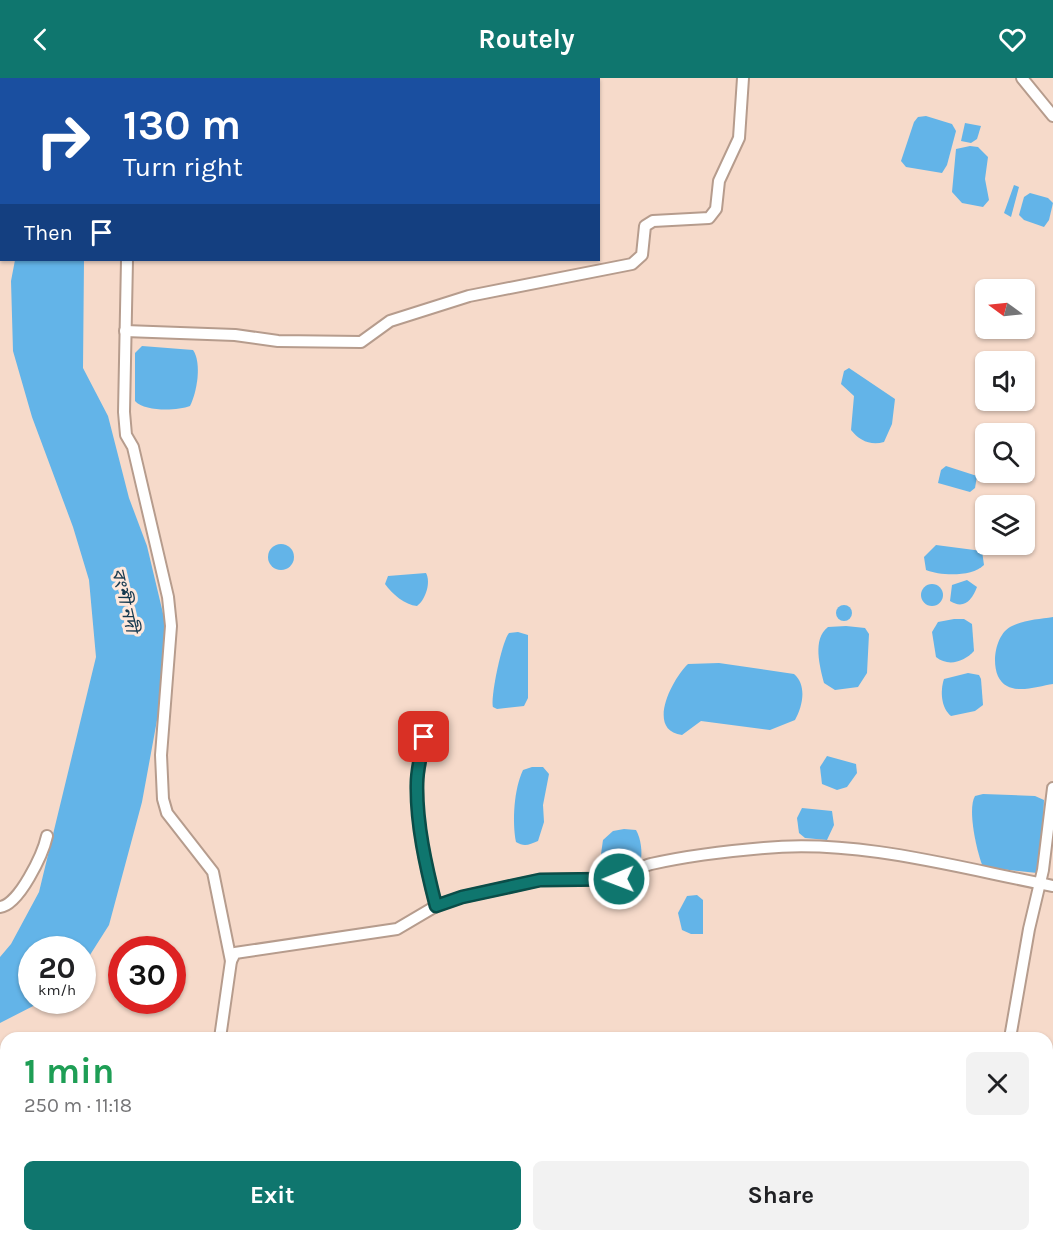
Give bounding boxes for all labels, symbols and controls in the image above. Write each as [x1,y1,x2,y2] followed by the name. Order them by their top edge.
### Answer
[24,23,57,56] icon: back
[478,23,575,55] text: Routely
[996,23,1029,56] icon: heart
[123,100,241,150] text: 130 m
[24,102,102,180] icon: right
[123,151,243,183] text: Turn right
[85,216,118,249] icon: arrive
[24,220,73,246] text: Then
[975,279,1035,339] north arrow
[975,279,1035,555] map controls
[975,351,1035,411] button: sound
[975,423,1035,483] button: search
[975,495,1035,555] button: layers
[107,566,144,637] water label: বংশী নদী
[398,711,449,762] pin
[407,720,440,753] icon: arrive
[587,847,651,911] position arrow
[108,936,186,1014] speed limit sign: 30
[38,950,76,986] text: 20
[38,981,76,999] text: km/h
[24,1050,114,1092] text: 1 min
[966,1052,1029,1115] button: close
[24,1094,132,1117] text: 250 m · 11:18
[24,1161,521,1230] button: Exit
[533,1161,1029,1230] button: Share

